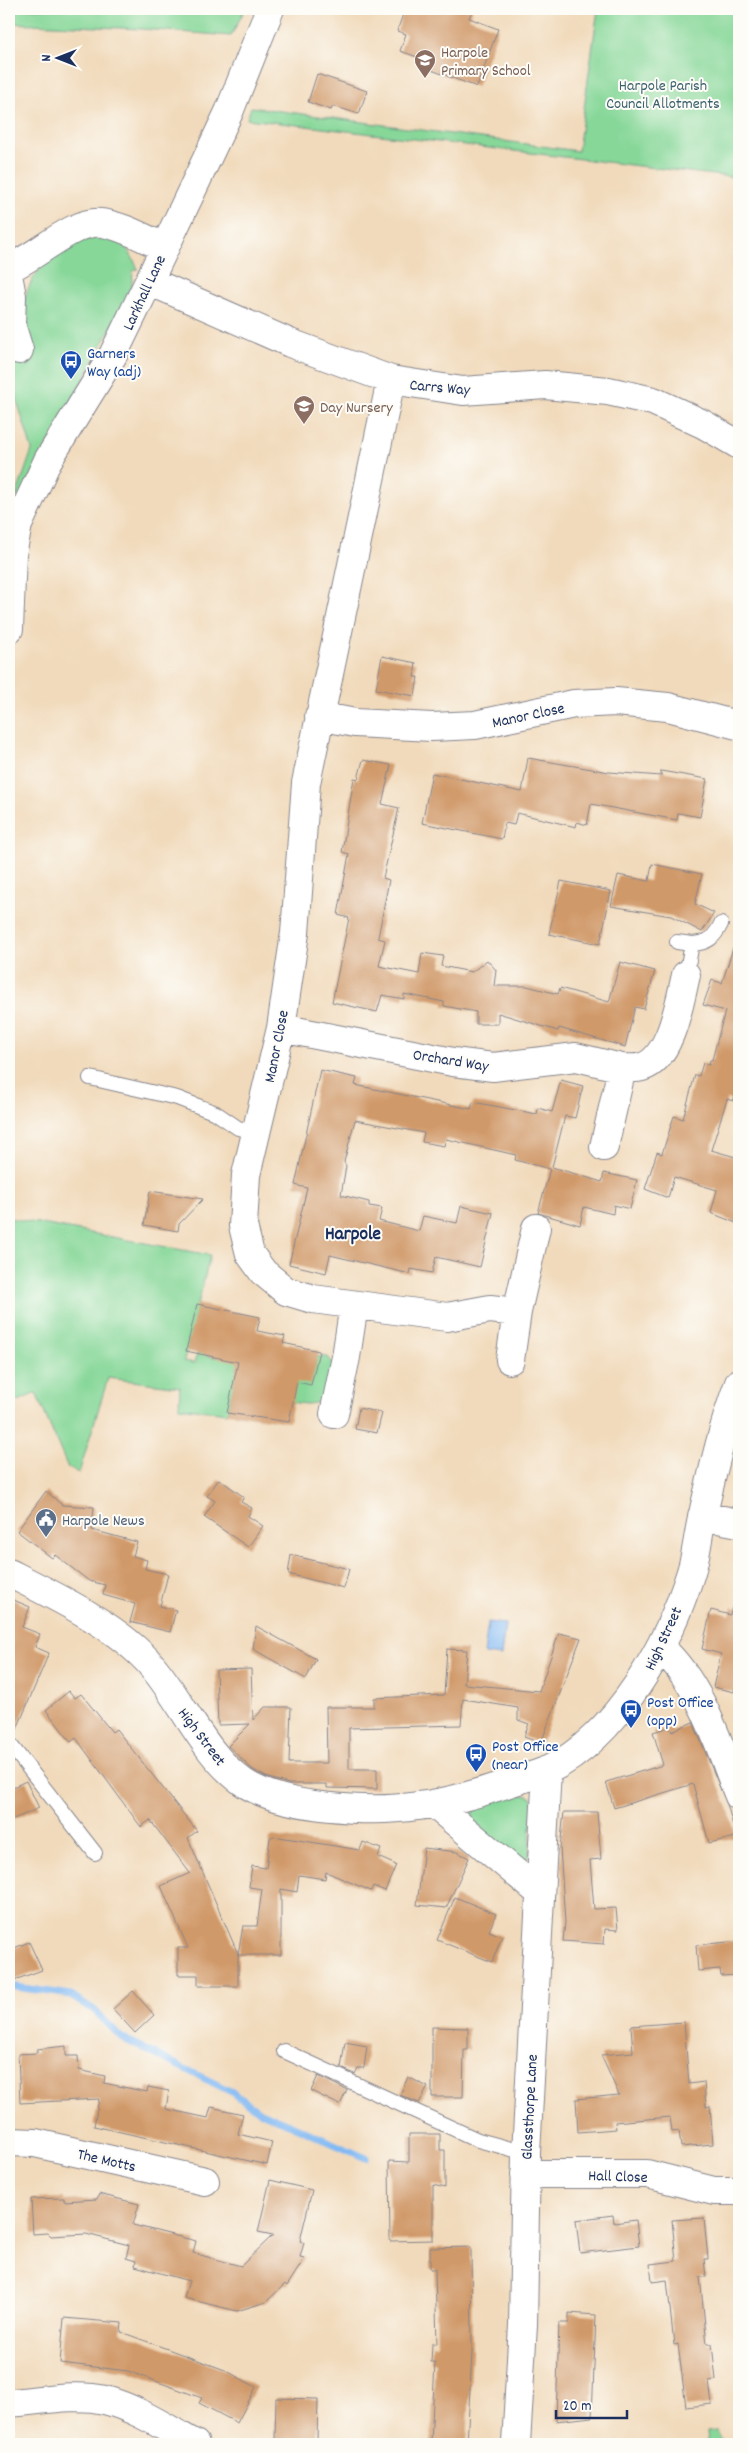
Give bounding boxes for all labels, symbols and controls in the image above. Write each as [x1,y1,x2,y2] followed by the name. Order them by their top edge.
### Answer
[32,32,82,82] north arrow
[441,42,531,83] place label: Harpole Primary School
[413,48,437,79] school or university icon: Harpole Primary School
[37,54,57,61] text: N
[606,75,720,116] park label: Harpole Parish Council Allotments
[118,251,173,335] street label: Larkhall Lane
[87,343,141,384] place label: Garners Way (adj)
[59,349,83,380] bus stop icon: Garners Way (adj)
[408,374,472,403] street label: Carrs Way
[292,394,316,425] school or university icon: Day Nursery
[320,397,393,420] place label: Day Nursery
[490,698,567,735] street label: Manor Close
[259,1008,296,1085] street label: Manor Close
[411,1044,491,1079] street label: Orchard Way
[325,1222,381,1249] district label: Harpole
[34,1507,58,1538] public building icon: Harpole News
[62,1510,145,1533] place label: Harpole News
[639,1603,689,1675] street label: High Street
[647,1692,714,1733] place label: Post Office (opp)
[619,1698,643,1729] bus stop icon: Post Office (opp)
[171,1703,231,1772] street label: High Street
[492,1736,559,1777] place label: Post Office (near)
[464,1742,488,1773] bus stop icon: Post Office (near)
[516,2054,545,2161] street label: Glassthorpe Lane
[75,2144,138,2179] street label: The Motts
[588,2165,648,2190] street label: Hall Close
[556,2388,627,2420] scale bar
[563,2396,591,2418] text: 20 m

